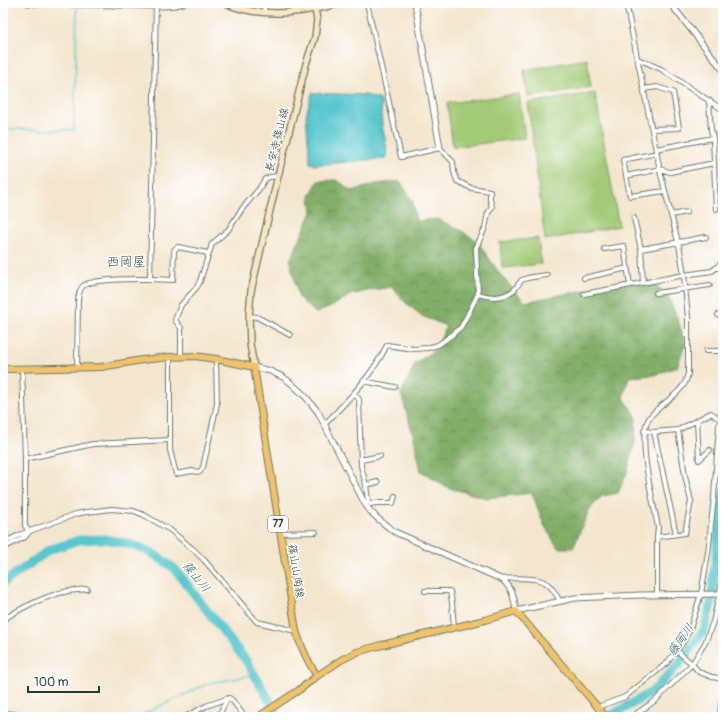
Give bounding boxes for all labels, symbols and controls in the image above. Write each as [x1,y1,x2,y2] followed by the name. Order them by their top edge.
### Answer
[263,106,291,174] street label: 長安寺篠山線
[106,254,146,270] district label: 西岡屋
[268,516,288,532] road number: 77
[285,543,307,599] street label: 篠山山南線
[179,558,213,596] water label: 篠山川
[665,621,697,659] water label: 藤岡川
[28,668,99,694] scale bar
[34,675,69,690] text: 100 m

